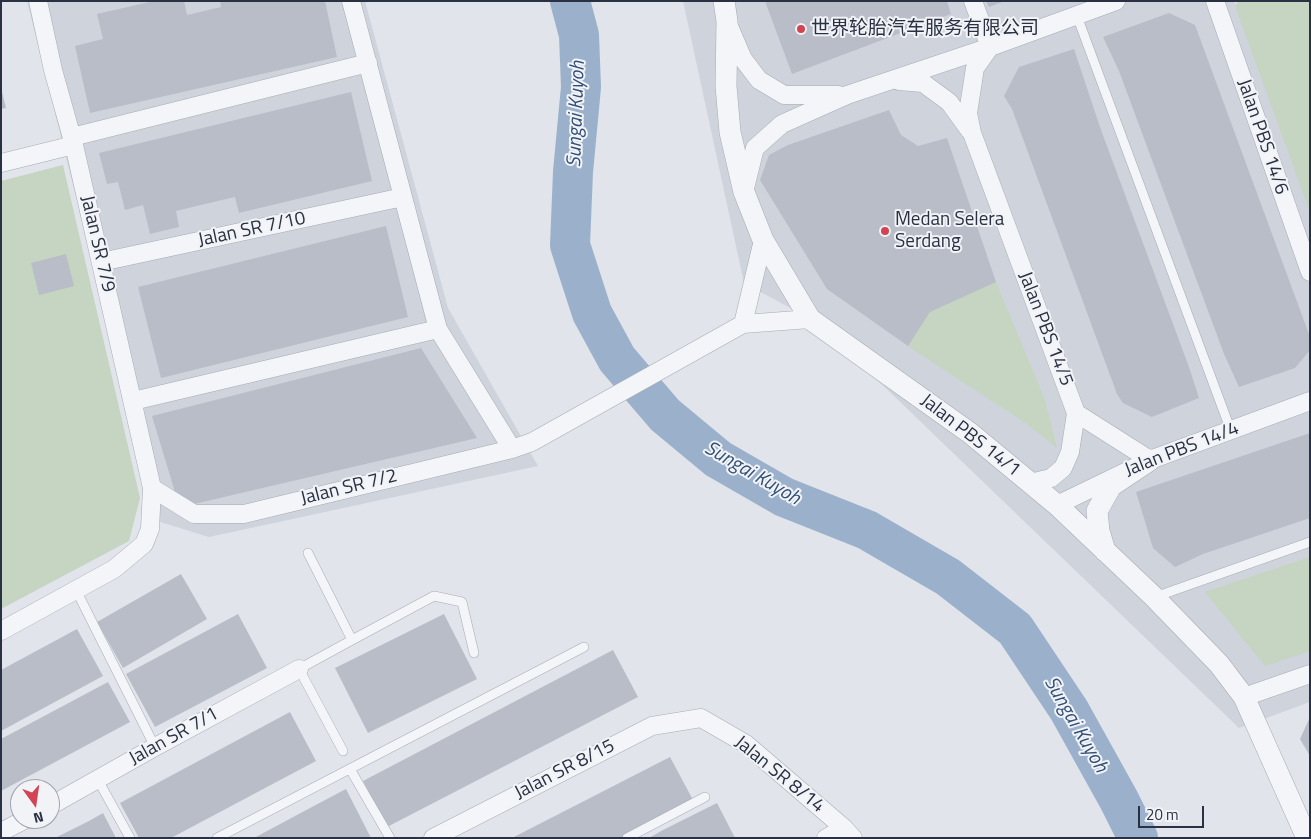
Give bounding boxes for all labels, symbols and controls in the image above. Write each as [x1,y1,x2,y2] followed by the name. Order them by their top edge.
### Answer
[811,18,1039,40] place label: 世界轮胎汽车服务有限公司
[795,23,807,35] marker: 世界轮胎汽车服务有限公司
[563,60,591,168] water label: Sungai Kuyoh
[1232,76,1292,198] street label: Jalan PBS 14/6
[75,193,119,295] street label: Jalan SR 7/9
[196,207,308,253] street label: Jalan SR 7/10
[895,209,1004,253] place label: Medan Selera Serdang
[879,225,891,237] marker: Medan Selera Serdang
[1013,269,1077,389] street label: Jalan PBS 14/5
[916,390,1024,482] street label: Jalan PBS 14/1
[1122,418,1242,482] street label: Jalan PBS 14/4
[700,437,804,511] water label: Sungai Kuyoh
[298,465,400,511] street label: Jalan SR 7/2
[1038,673,1112,777] water label: Sungai Kuyoh
[125,703,223,771] street label: Jalan SR 7/1
[729,732,829,818] street label: Jalan SR 8/14
[511,735,619,805] street label: Jalan SR 8/15
[10,779,60,829] north arrow
[1141,796,1207,828] scale bar
[1146,803,1179,826] text: 20 m
[31,807,46,829] text: N

